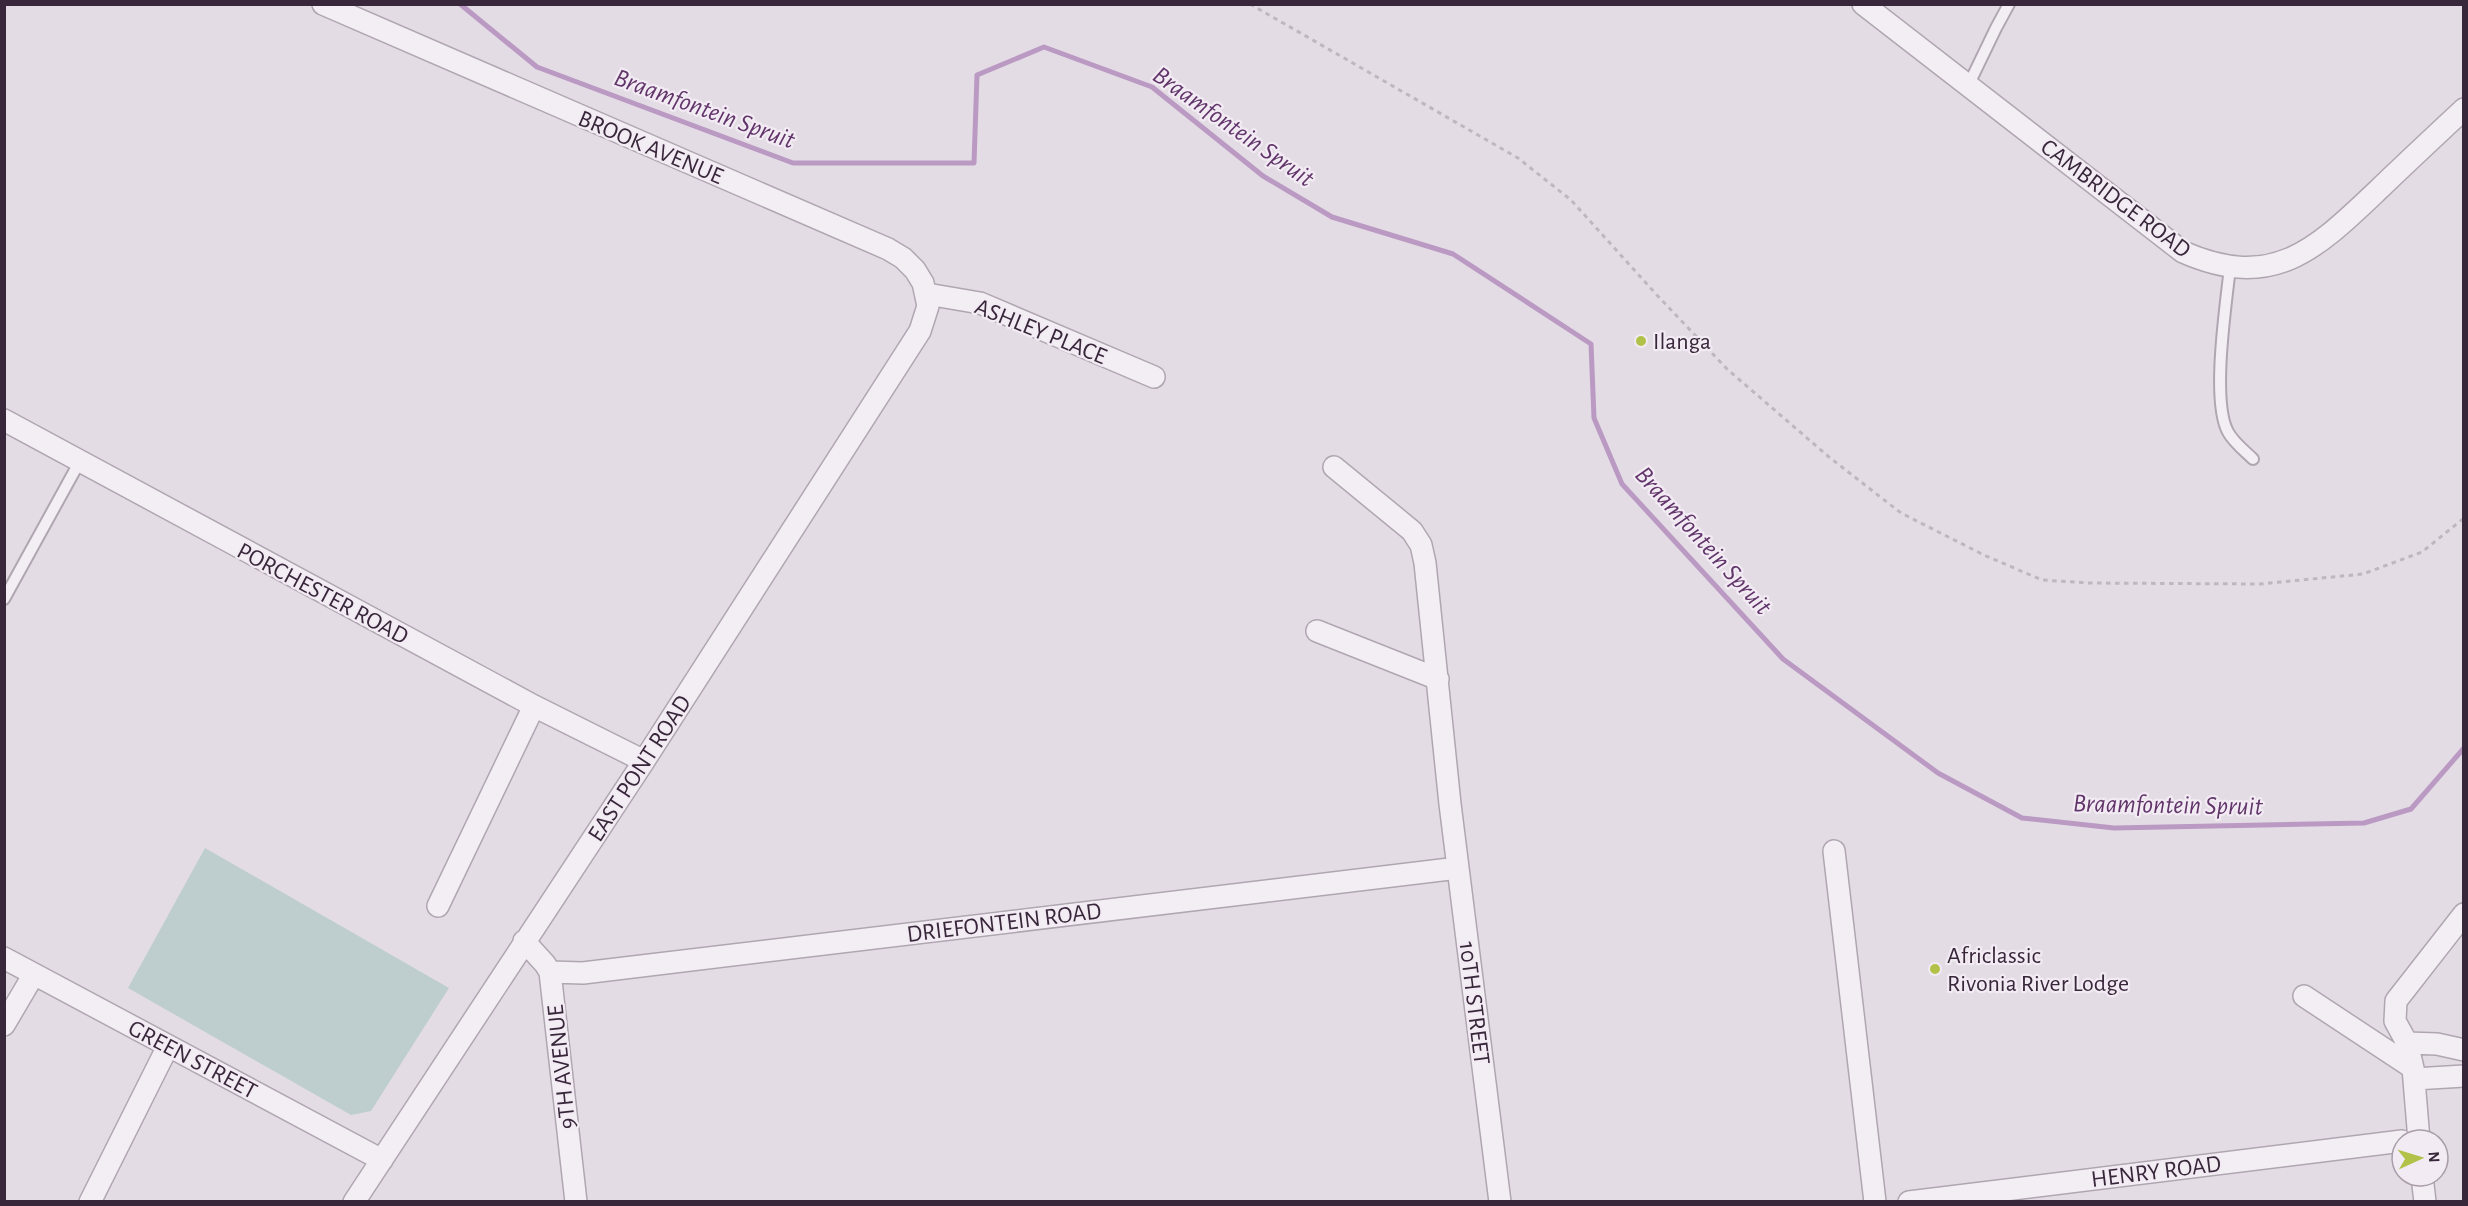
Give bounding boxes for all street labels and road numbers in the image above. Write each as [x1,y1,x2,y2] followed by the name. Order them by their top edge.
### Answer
[575,107,727,189] street label: BROOK AVENUE
[2036,135,2195,263] street label: CAMBRIDGE ROAD
[971,295,1110,369] street label: ASHLEY PLACE
[233,539,412,649] street label: PORCHESTER ROAD
[584,691,696,846] street label: EAST PONT ROAD
[905,899,1103,947] street label: DRIEFONTEIN ROAD
[1455,940,1494,1066] street label: 10TH STREET
[543,1003,580,1130] street label: 9TH AVENUE
[124,1016,261,1104] street label: GREEN STREET
[2090,1152,2223,1192] street label: HENRY ROAD

